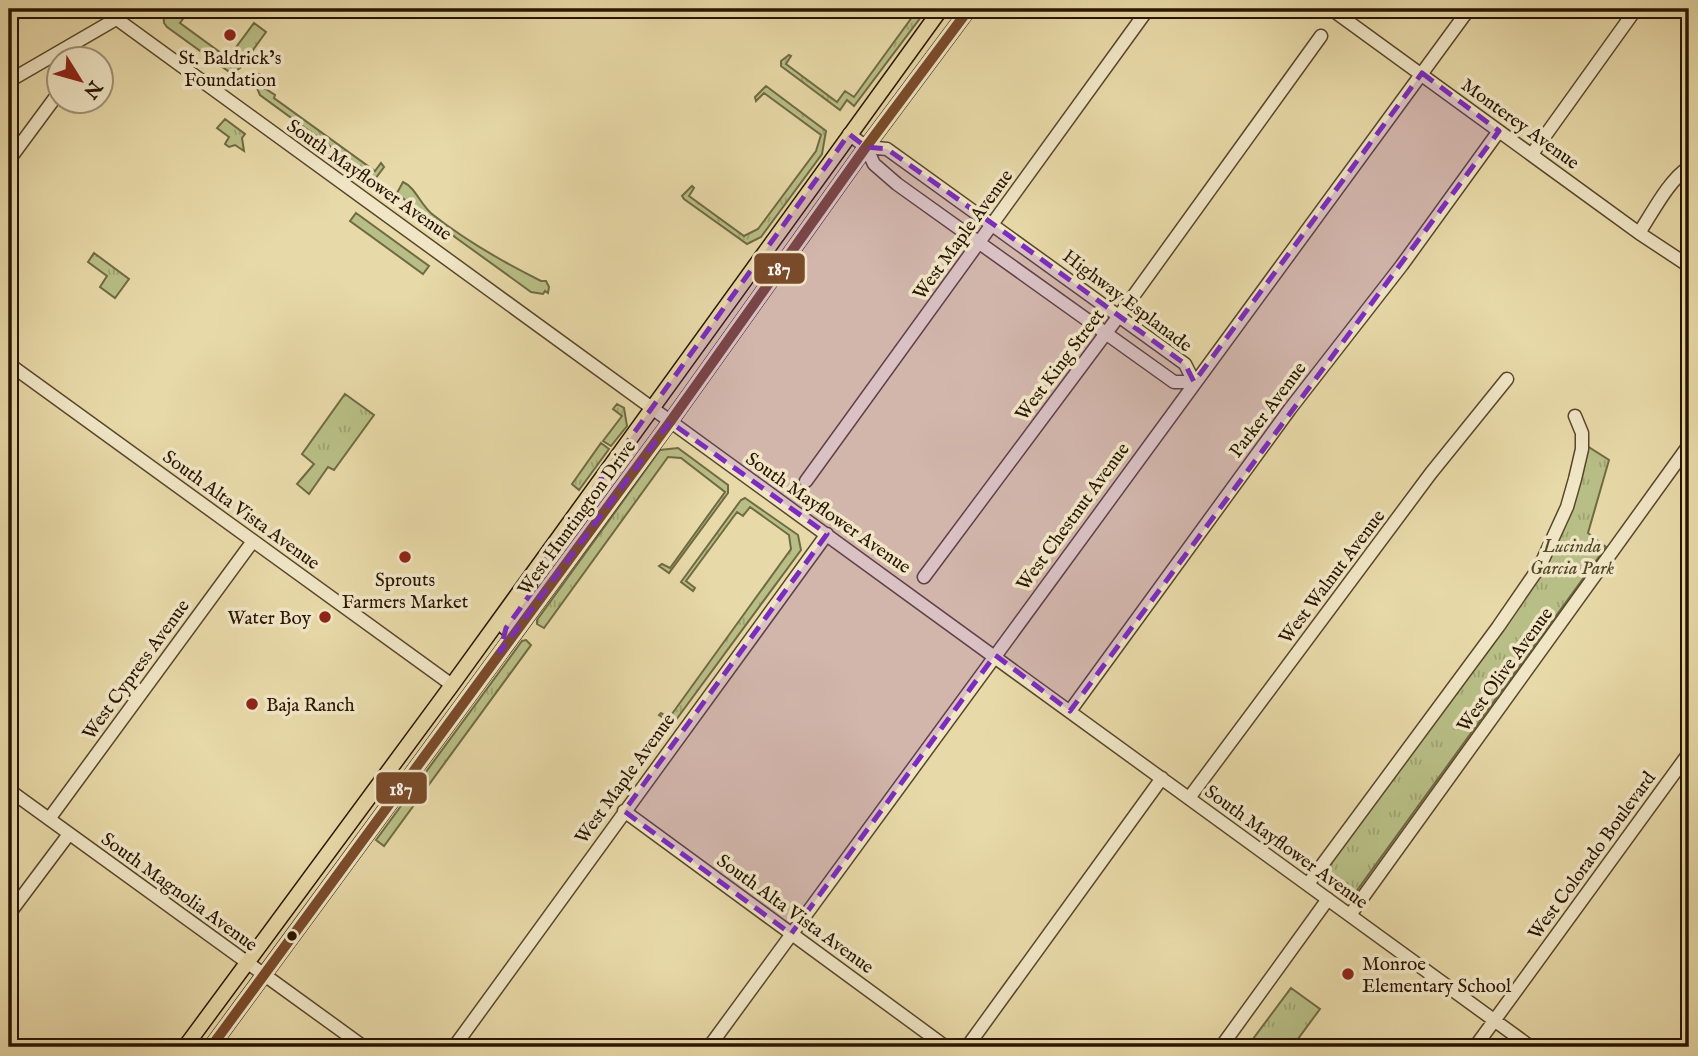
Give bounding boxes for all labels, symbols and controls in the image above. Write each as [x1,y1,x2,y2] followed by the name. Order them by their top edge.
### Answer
[222,27,238,43] marker: St. Baldrick’s Foundation
[46,46,116,116] north arrow
[179,47,281,93] place label: St. Baldrick’s Foundation
[77,74,107,103] text: N
[1456,74,1584,176] street label: Monterey Avenue
[282,114,456,247] street label: South Mayflower Avenue
[908,165,1019,305] street label: West Maple Avenue
[1057,245,1197,358] street label: Highway Esplanade
[753,252,806,285] line badge: 187
[767,258,791,282] text: 187
[1011,304,1111,426] street label: West King Street
[1225,357,1313,463] street label: Parker Avenue
[513,435,642,601] street label: West Huntington Drive
[1012,438,1136,596] street label: West Chestnut Avenue
[157,445,324,576] street label: South Alta Vista Avenue
[741,447,915,580] street label: South Mayflower Avenue
[1274,505,1391,649] street label: West Walnut Avenue
[1530,535,1615,581] park label: Lucinda Garcia Park
[397,549,413,565] marker: Sprouts Farmers Market
[342,569,469,615] place label: Sprouts Farmers Market
[78,595,196,745] street label: West Cypress Avenue
[1452,603,1559,737] street label: West Olive Avenue
[227,607,312,631] place label: Water Boy
[317,609,333,625] marker: Water Boy
[266,694,355,718] place label: Baja Ranch
[244,696,260,712] marker: Baja Ranch
[570,709,681,849] street label: West Maple Avenue
[1524,767,1662,945] street label: West Colorado Boulevard
[375,771,428,805] line badge: 187
[389,778,413,802] text: 187
[1199,780,1373,915] street label: South Mayflower Avenue
[96,828,262,958] street label: South Magnolia Avenue
[711,849,878,980] street label: South Alta Vista Avenue
[285,929,299,943] unlabelled marker
[1362,953,1512,999] place label: Monroe Elementary School
[1340,966,1356,982] marker: Monroe Elementary School

